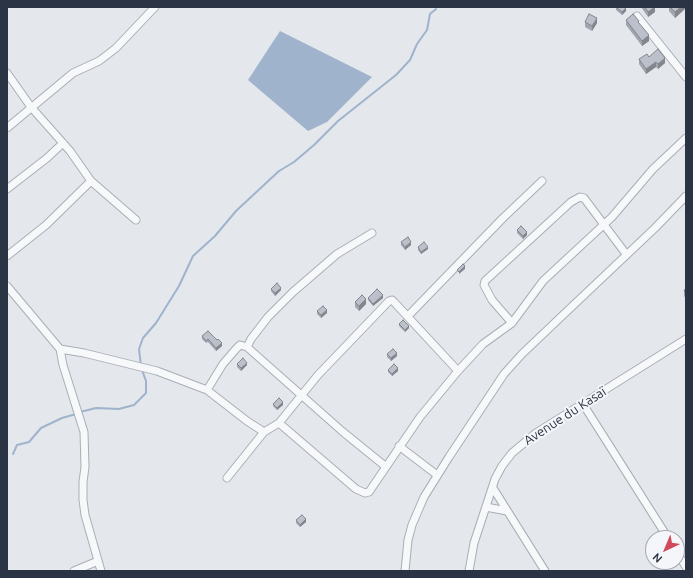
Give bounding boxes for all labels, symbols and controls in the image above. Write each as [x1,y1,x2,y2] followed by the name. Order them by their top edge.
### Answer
[521,384,609,448] street label: Avenue du Kasaï
[645,530,685,570] north arrow
[650,551,664,565] text: N

